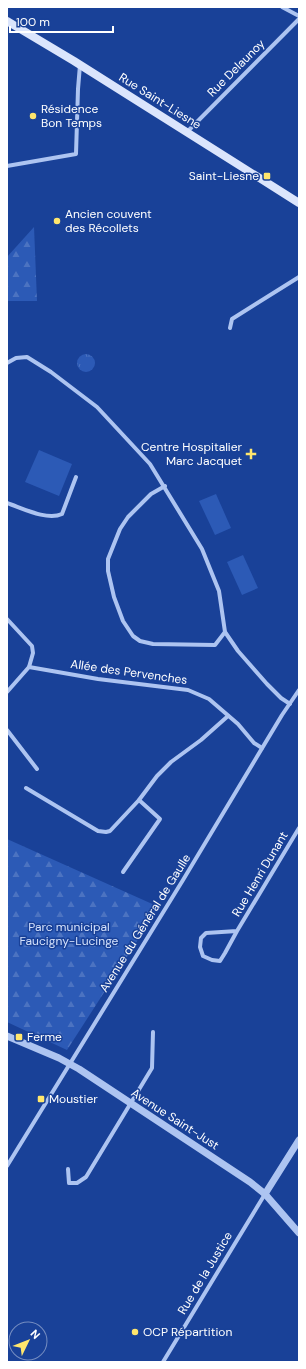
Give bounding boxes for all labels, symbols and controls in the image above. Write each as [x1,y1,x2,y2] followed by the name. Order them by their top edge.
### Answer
[10,8,113,34] scale bar
[16,14,50,30] text: 100 m
[204,35,269,100] street label: Rue Delaunoy
[116,69,204,133] street label: Rue Saint-Liesne
[41,101,102,131] place label: Résidence Bon Temps
[28,111,38,121] marker: Résidence Bon Temps
[189,168,259,184] place label: Saint-Liesne
[262,171,272,181] marker: Saint-Liesne
[65,206,152,236] place label: Ancien couvent des Récollets
[52,216,62,226] marker: Ancien couvent des Récollets
[141,439,243,469] place label: Centre Hospitalier Marc Jacquet
[245,448,257,460] marker: Centre Hospitalier Marc Jacquet
[70,656,188,688] street label: Allée des Pervenches
[228,828,292,919] street label: Rue Henri Dunant
[96,851,194,995] street label: Avenue du Général de Gaulle
[20,919,119,949] park label: Parc municipal Faucigny-Lucinge
[27,1029,62,1045] place label: Ferme
[14,1032,24,1042] marker: Ferme
[128,1085,222,1154] street label: Avenue Saint-Just
[49,1091,98,1107] place label: Moustier
[36,1094,46,1104] marker: Moustier
[174,1229,236,1317] street label: Rue de la Justice
[8,1321,48,1361] north arrow
[143,1324,232,1340] place label: OCP Répartition
[27,1326,43,1342] text: N
[130,1327,140,1337] marker: OCP Répartition

